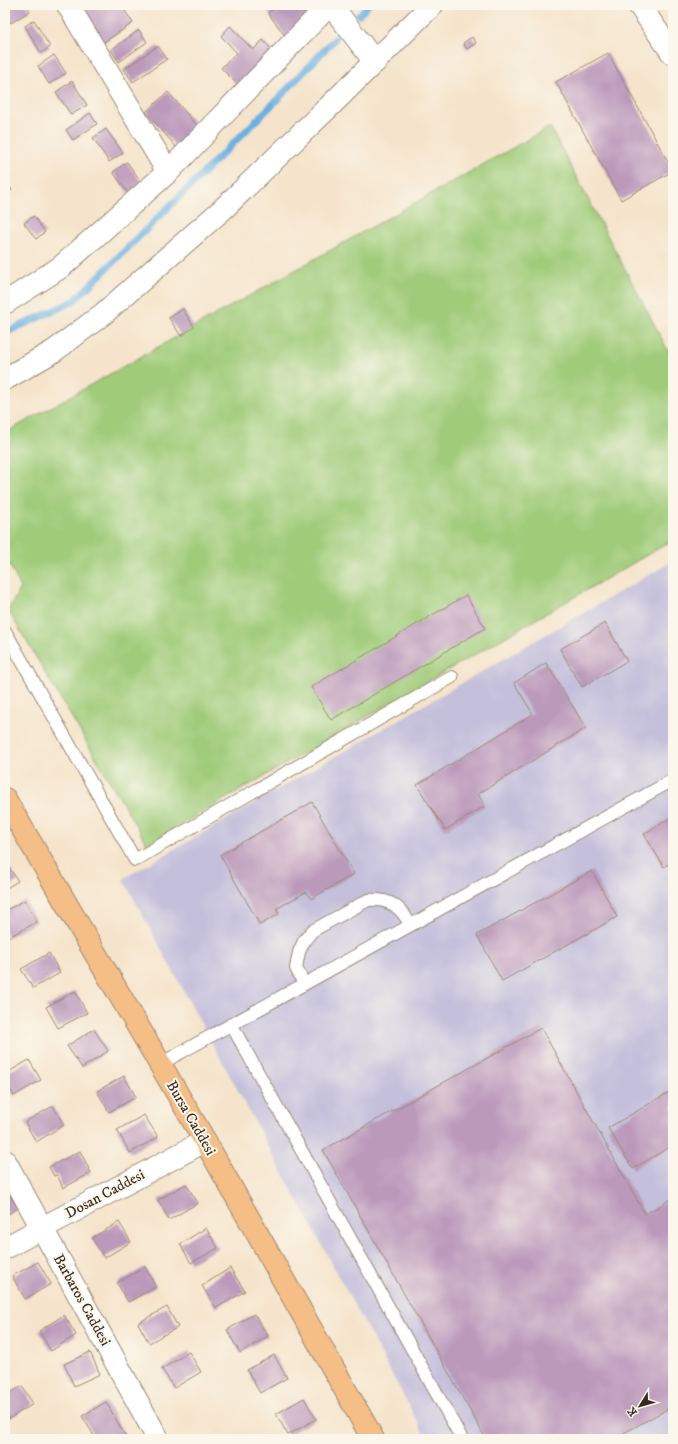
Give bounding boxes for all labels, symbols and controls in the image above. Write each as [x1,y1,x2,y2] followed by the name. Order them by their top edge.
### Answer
[162,1077,220,1159] street label: Bursa Caddesi
[62,1165,148,1223] street label: Dosan Caddesi
[49,1251,115,1349] street label: Barbaros Caddesi
[620,1386,660,1426] north arrow
[625,1404,641,1419] text: K

